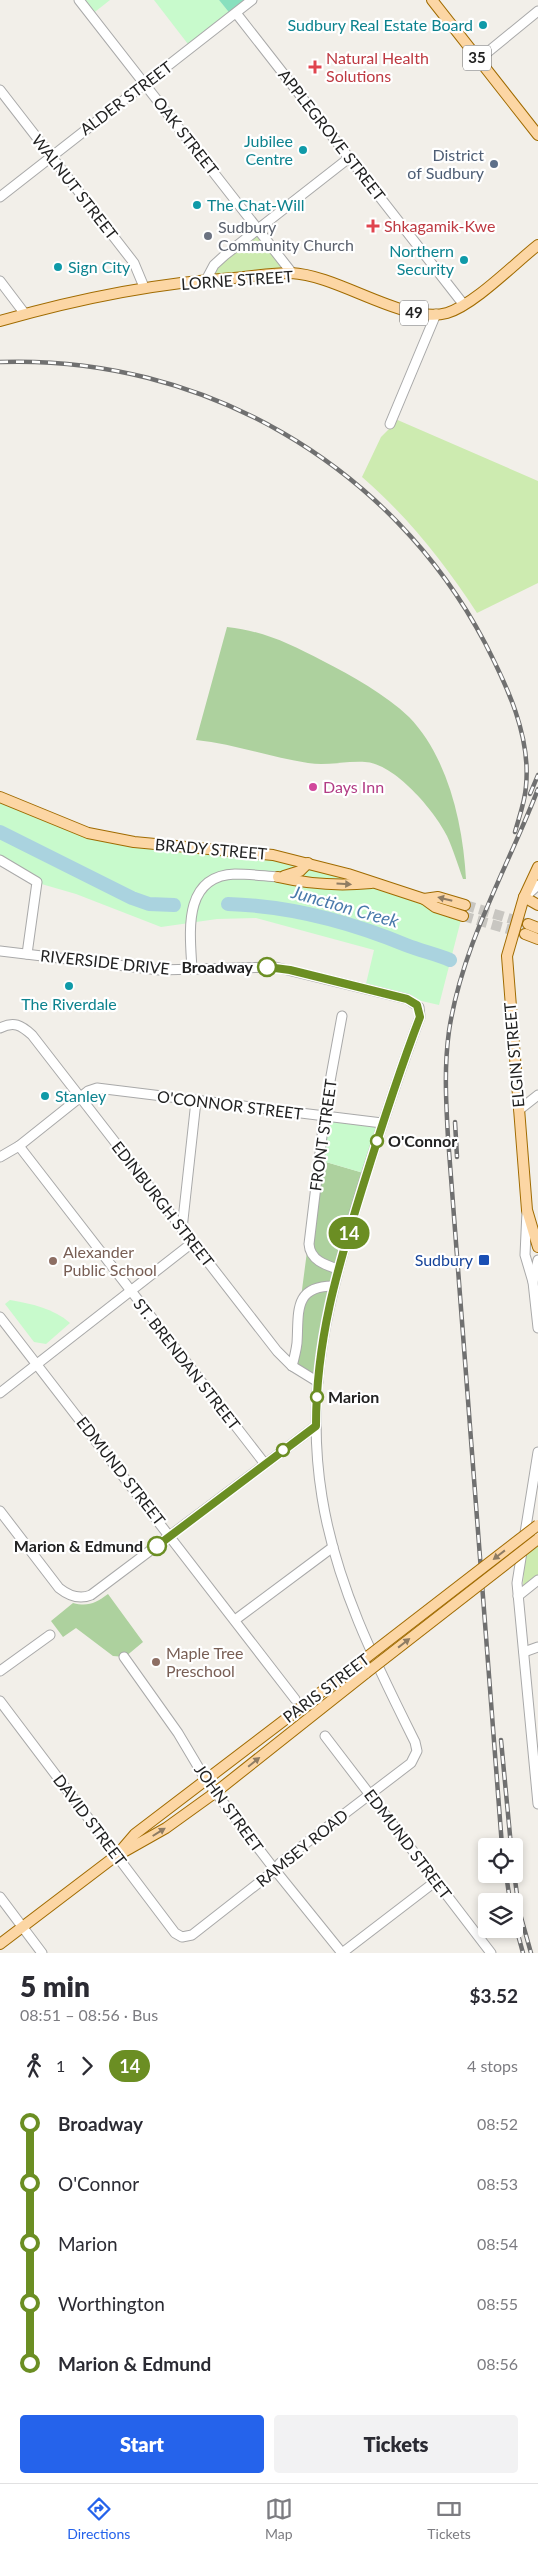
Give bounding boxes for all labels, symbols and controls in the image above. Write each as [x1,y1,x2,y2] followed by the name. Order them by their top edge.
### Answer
[288,15,473,34] place label: Sudbury Real Estate Board
[477,19,489,31] marker: Sudbury Real Estate Board
[463,46,491,70] road number: 35
[326,48,429,85] place label: Natural Health Solutions
[76,56,176,138] street label: ALDER STREET
[308,60,322,74] marker: Natural Health Solutions
[275,65,390,205] street label: APPLEGROVE STREET
[150,93,223,179] street label: OAK STREET
[28,130,123,243] street label: WALNUT STREET
[244,131,293,168] place label: Jubilee Centre
[297,144,309,156] marker: Jubilee Centre
[407,145,485,182] place label: District of Sudbury
[488,158,500,170] marker: District of Sudbury
[207,195,305,214] place label: The Chat-Will
[191,199,203,211] marker: The Chat-Will
[384,216,495,235] place label: Shkagamik-Kwe
[218,217,354,254] place label: Sudbury Community Church
[366,219,380,233] marker: Shkagamik-Kwe
[202,230,214,242] marker: Sudbury Community Church
[389,241,455,278] place label: Northern Security
[458,254,470,266] marker: Northern Security
[68,257,131,276] place label: Sign City
[52,261,64,273] marker: Sign City
[180,266,294,293] street label: LORNE STREET
[400,300,428,326] road number: 49
[323,777,384,796] place label: Days Inn
[307,781,319,793] marker: Days Inn
[154,834,268,863] street label: BRADY STREET
[288,880,402,932] water label: Junction Creek
[336,881,352,889] one-way arrow
[437,895,452,903] one-way arrow
[39,945,171,978] street label: RIVERSIDE DRIVE
[181,957,254,976] place label: Broadway
[257,957,277,977] marker: Broadway
[63,980,75,992] marker: The Riverdale
[21,994,117,1013] place label: The Riverdale
[499,1001,528,1108] street label: ELGIN STREET
[305,1077,340,1192] street label: FRONT STREET
[55,1086,107,1105] place label: Stanley
[156,1086,305,1123] street label: O'CONNOR STREET
[39,1090,51,1102] marker: Stanley
[388,1131,457,1150] place label: O'Connor
[370,1134,384,1148] marker: O'Connor
[108,1137,219,1271] street label: EDINBURGH STREET
[326,1217,372,1249] line badge: 14
[339,1222,359,1244] text: 14
[63,1242,157,1279] place label: Alexander Public School
[415,1250,474,1269] place label: Sudbury
[477,1253,491,1267] marker: Sudbury
[47,1255,59,1267] marker: Alexander Public School
[130,1294,245,1434] street label: ST. BRENDAN STREET
[328,1387,379,1406] place label: Marion
[310,1390,324,1404] marker: Marion
[73,1413,170,1529] street label: EDMUND STREET
[276,1443,290,1457] unlabelled marker
[14,1536,143,1555] place label: Marion & Edmund
[147,1536,167,1556] marker: Marion & Edmund
[493,1549,506,1560] one-way arrow
[397,1637,410,1648] one-way arrow
[166,1643,243,1680] place label: Maple Tree Preschool
[279,1649,373,1726] street label: PARIS STREET
[150,1656,162,1668] marker: Maple Tree Preschool
[247,1757,260,1768] one-way arrow
[191,1760,268,1856] street label: JOHN STREET
[50,1770,131,1870] street label: DAVID STREET
[361,1785,456,1903] street label: EDMUND STREET
[252,1805,351,1890] street label: RAMSEY ROAD
[153,1827,166,1837] one-way arrow
[478,1838,523,1938] map controls
[478,1838,523,1883] button: locate
[478,1893,523,1938] button: layers
[20,1969,90,2003] text: 5 min
[469,1984,518,2007] text: $3.52
[20,2005,158,2024] text: 08:51 – 08:56 · Bus
[20,2052,48,2080] icon: walk
[73,2052,101,2080] icon: forward
[119,2055,140,2077] text: 14
[56,2056,65,2075] text: 1
[467,2056,518,2075] text: 4 stops
[58,2112,143,2135] text: Broadway
[477,2114,518,2133] text: 08:52
[58,2172,139,2195] text: O'Connor
[477,2174,518,2193] text: 08:53
[58,2232,118,2255] text: Marion
[477,2234,518,2253] text: 08:54
[58,2292,165,2315] text: Worthington
[477,2294,518,2313] text: 08:55
[58,2352,211,2375] text: Marion & Edmund
[477,2354,518,2373] text: 08:56
[20,2415,264,2473] button: Start
[274,2415,518,2473] button: Tickets
[67,2495,130,2542] tab: Directions
[265,2495,293,2542] tab: Map
[427,2495,471,2542] tab: Tickets

